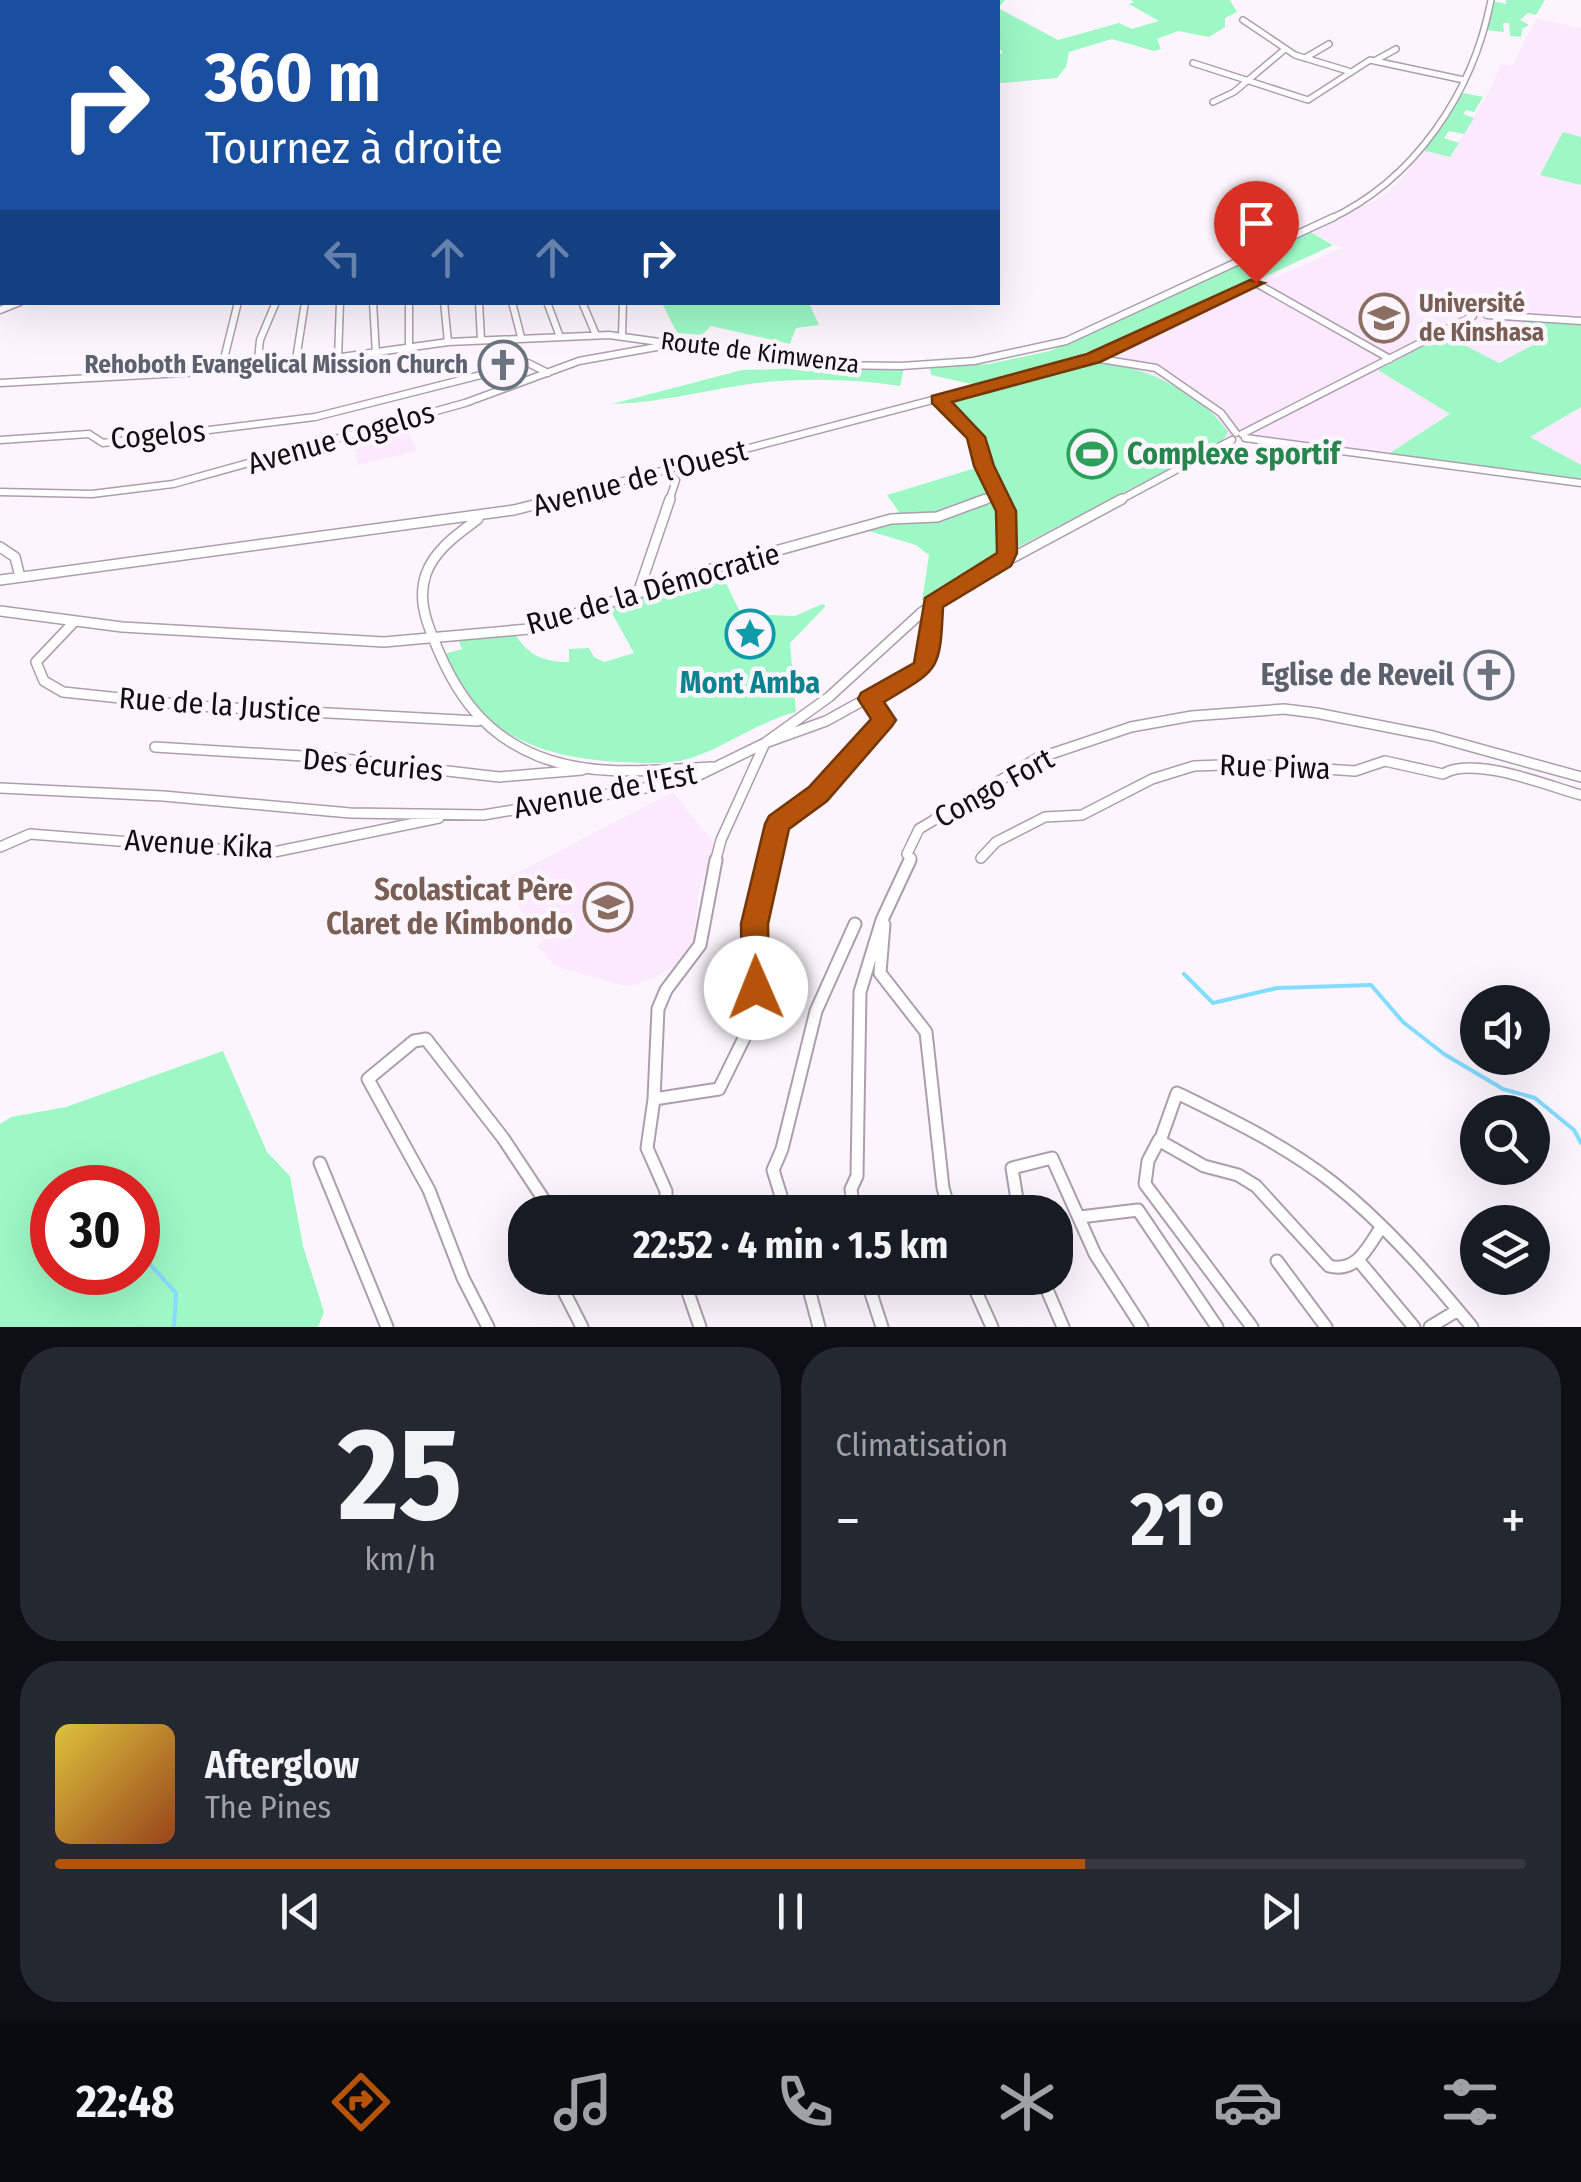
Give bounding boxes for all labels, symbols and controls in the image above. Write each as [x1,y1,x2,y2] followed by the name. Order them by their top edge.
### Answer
[205,36,381,120] text: 360 m
[40,40,170,170] icon: right
[205,121,503,175] text: Tournez à droite
[1214,181,1299,284] pin
[1229,196,1284,251] icon: arrive
[315,230,370,285] icon: left
[420,230,475,285] icon: ahead
[525,230,580,285] icon: ahead
[630,230,685,285] icon: right
[1419,289,1544,348] place label: Université de Kinshasa
[1358,292,1410,344] school or university icon: Université de Kinshasa
[659,326,861,380] street label: Route de Kimwenza
[477,339,529,391] church icon: Rehoboth Evangelical Mission Church
[85,350,468,380] place label: Rehoboth Evangelical Mission Church
[244,394,438,482] street label: Avenue Cogelos
[109,413,207,457] street label: Cogelos
[1066,428,1118,480] sports icon: Complexe sportif
[529,432,751,524] street label: Avenue de l'Ouest
[1127,436,1342,472] place label: Complexe sportif
[522,536,784,642] street label: Rue de la Démocratie
[724,608,776,660] place icon: Mont Amba
[1463,649,1515,701] church icon: Eglise de Reveil
[1261,657,1455,693] place label: Eglise de Reveil
[680,665,820,701] place label: Mont Amba
[118,680,322,730] street label: Rue de la Justice
[928,740,1060,835] street label: Congo Fort
[301,741,445,789] street label: Des écuries
[1219,747,1331,787] street label: Rue Piwa
[511,756,700,826] street label: Avenue de l'Est
[124,822,274,866] street label: Avenue Kika
[326,872,573,942] place label: Scolasticat Père Claret de Kimbondo
[582,881,634,933] school or university icon: Scolasticat Père Claret de Kimbondo
[704,936,808,1040] position arrow
[1460,985,1550,1295] map controls
[1460,985,1550,1075] button: sound
[1460,1095,1550,1185] button: search
[30,1165,160,1295] speed limit sign: 30
[1460,1205,1550,1295] button: layers
[633,1222,948,1268] text: 22:52 · 4 min · 1.5 km
[338,1397,462,1553] text: 25
[836,1426,1008,1464] text: Climatisation
[1131,1475,1231,1565] text: 21°
[836,1488,860,1554] text: −
[1501,1488,1526,1554] text: +
[365,1540,436,1578] text: km/h
[205,1742,359,1788] text: Afterglow
[205,1788,331,1826] text: The Pines
[273,1884,328,1939] icon: previous
[763,1884,818,1939] icon: pause
[1253,1884,1308,1939] icon: next
[326,2067,396,2137] icon: directions
[548,2067,618,2137] icon: music
[770,2067,840,2137] icon: phone
[992,2067,1062,2137] icon: climate
[1213,2067,1283,2137] icon: car
[1435,2067,1505,2137] icon: filters
[76,2075,175,2129] text: 22:48

